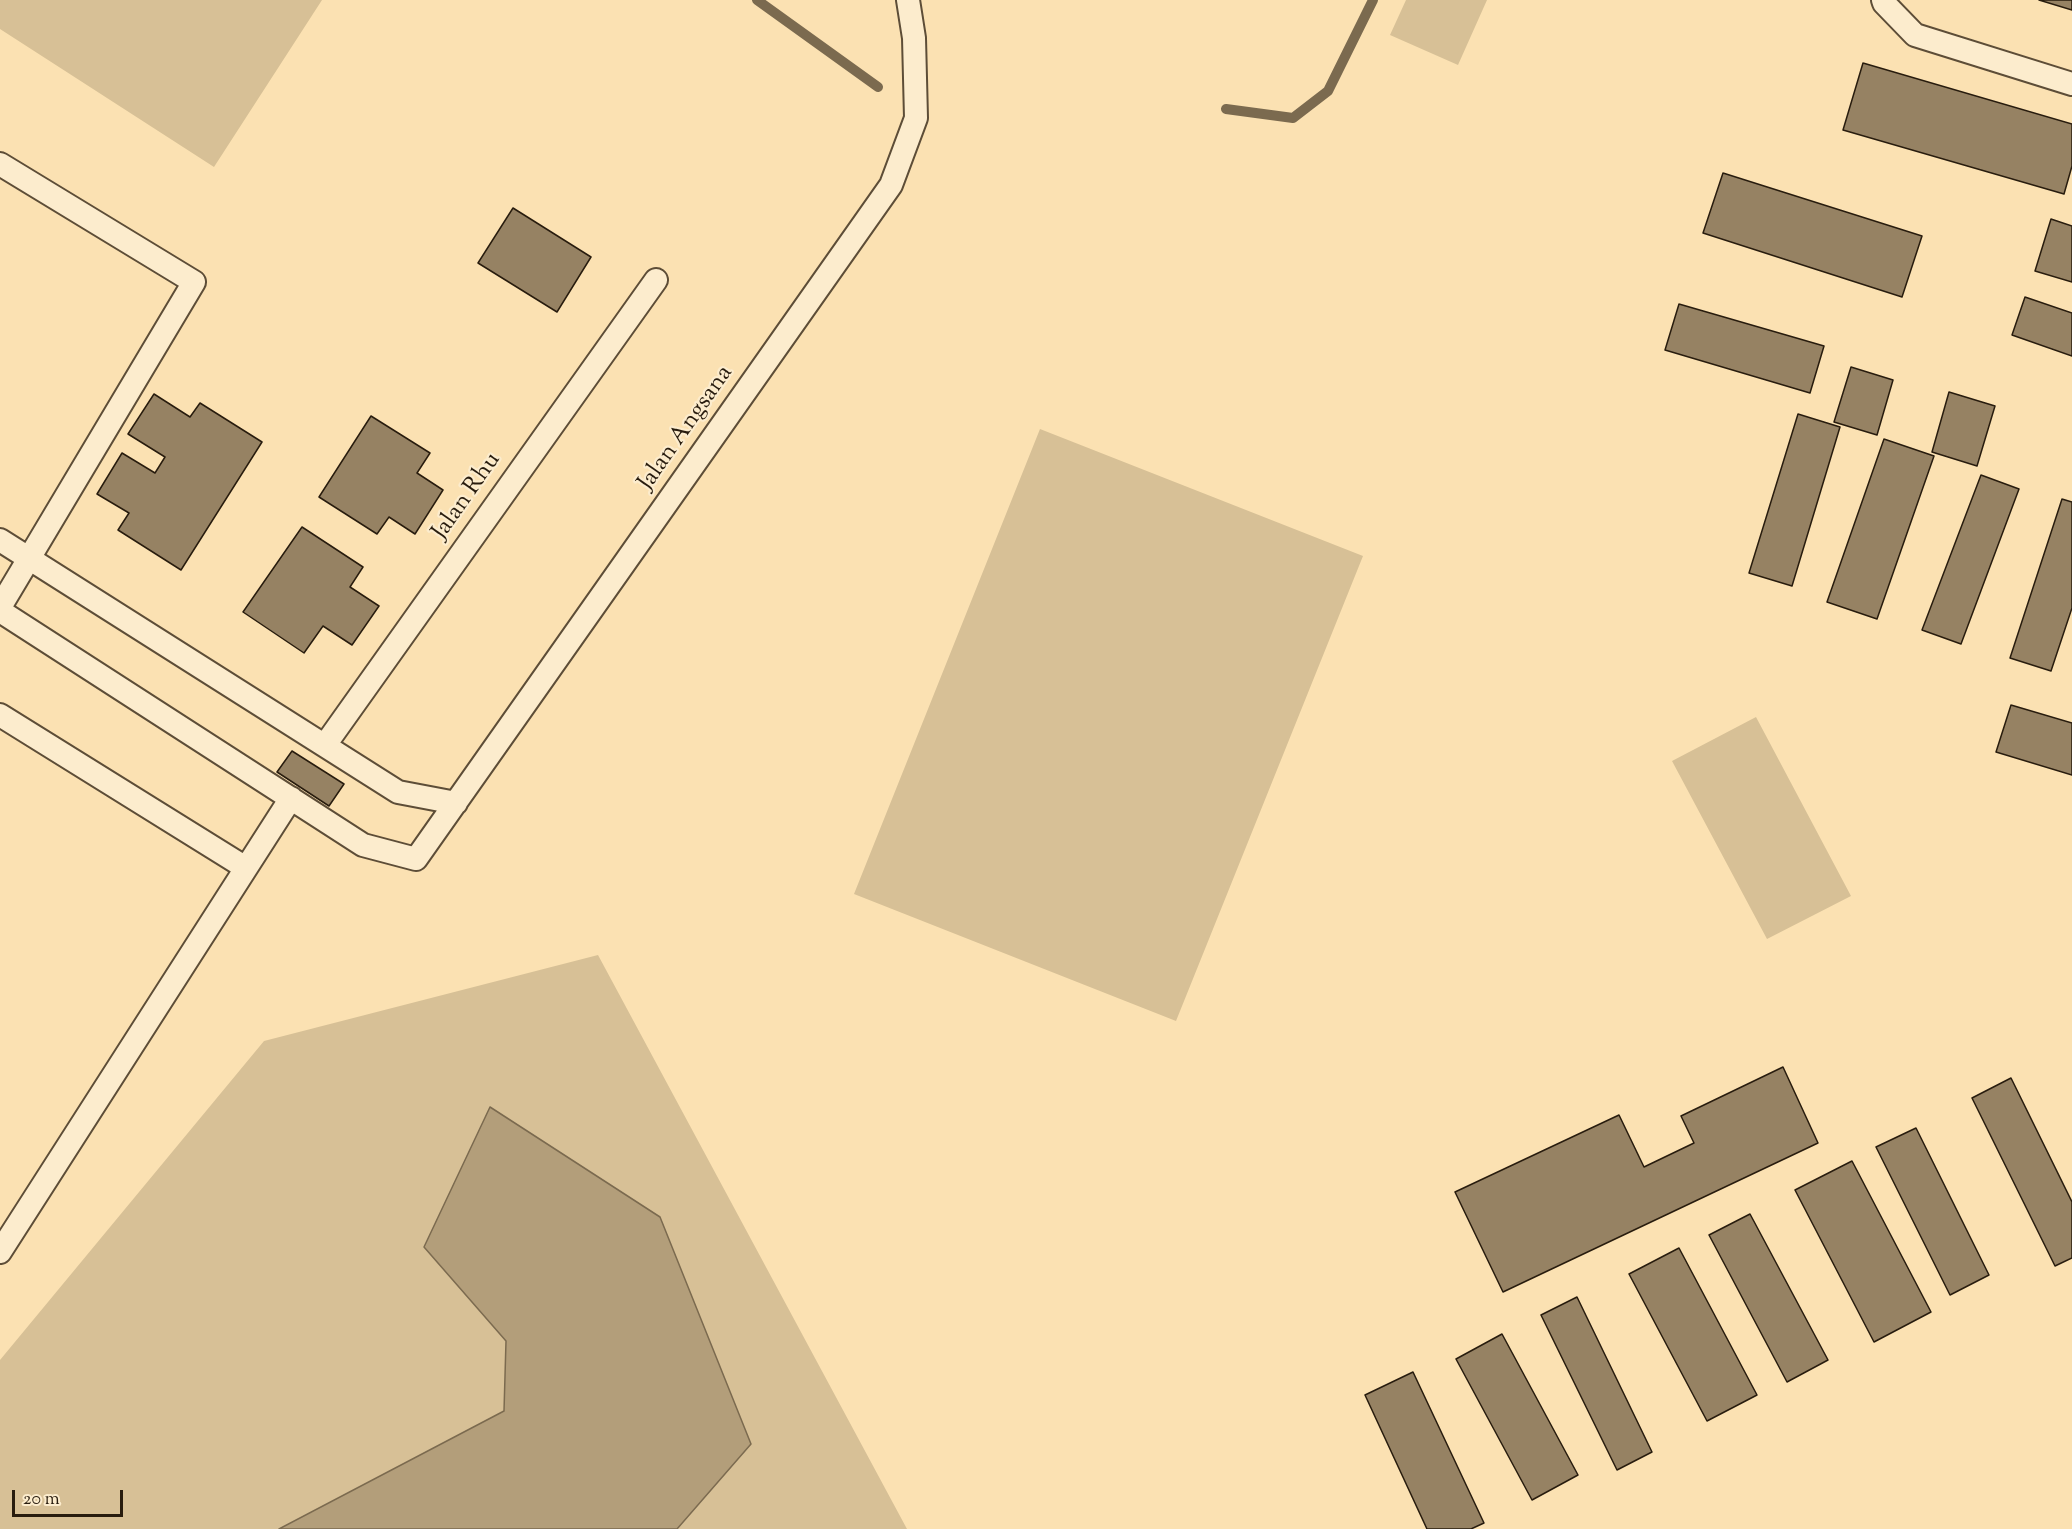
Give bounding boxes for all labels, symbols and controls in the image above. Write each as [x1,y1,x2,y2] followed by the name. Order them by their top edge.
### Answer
[633,361,741,497] street label: Jalan Angsana
[428,448,508,546] street label: Jalan Rhu
[15,1478,126,1516] scale bar
[23,1487,60,1513] text: 20 m

